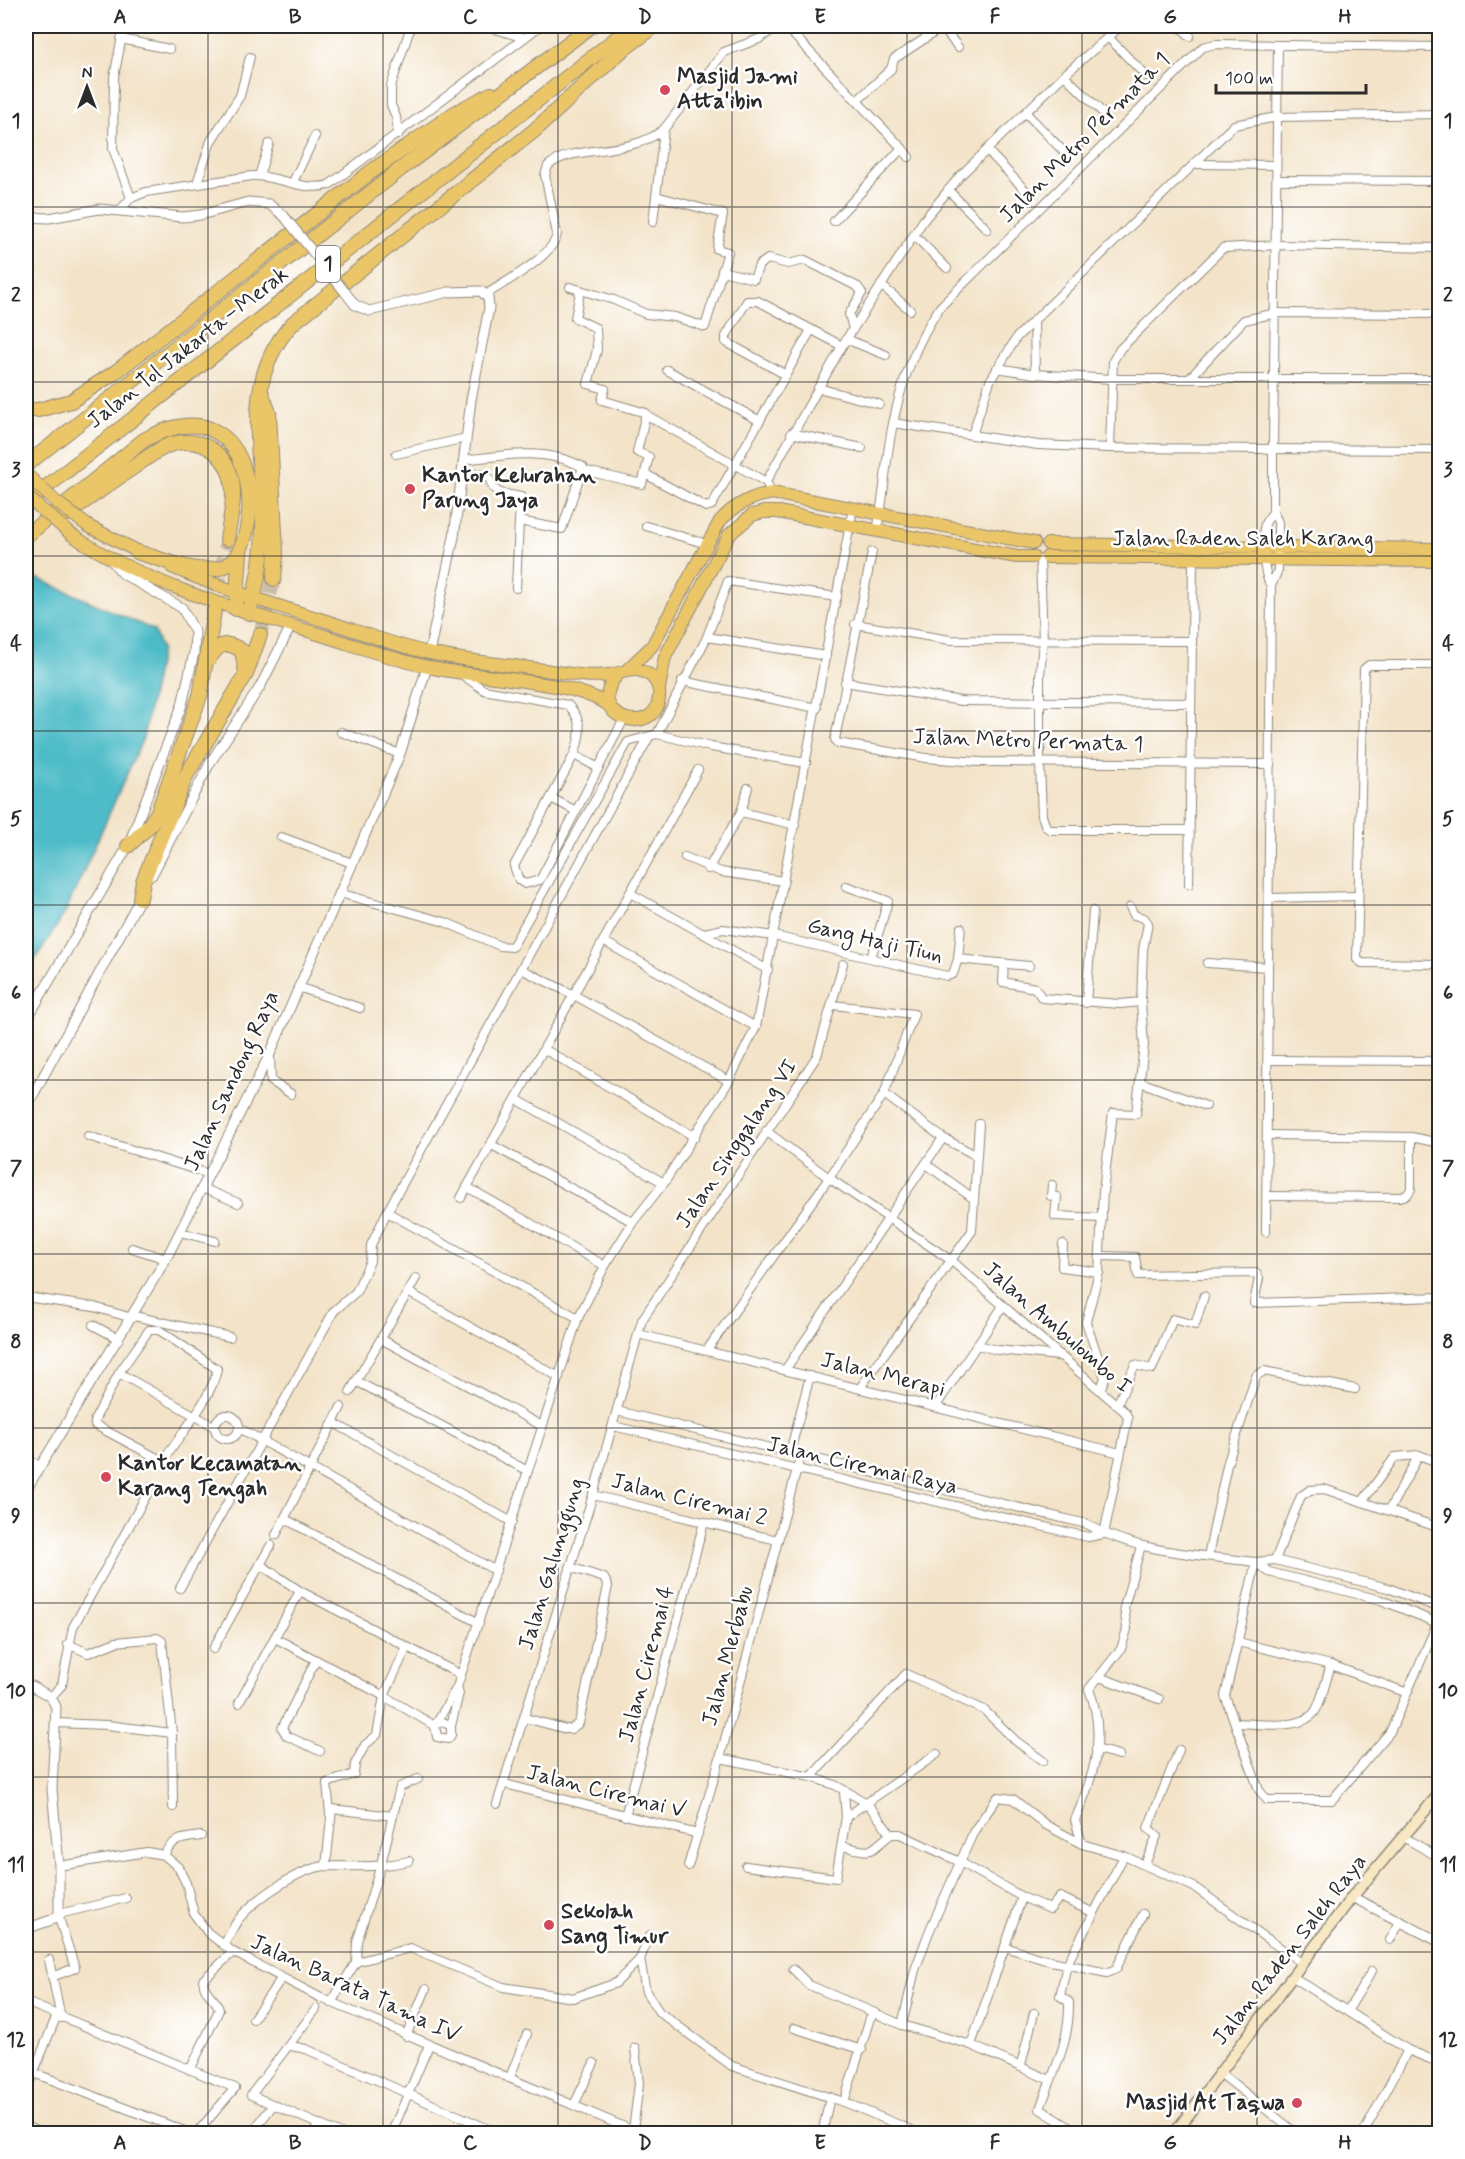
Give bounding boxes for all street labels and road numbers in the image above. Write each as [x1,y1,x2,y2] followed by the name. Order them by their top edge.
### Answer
[994,47,1176,229] street label: Jalan Metro Permata 1
[316,246,340,282] road number: 1
[82,261,294,435] street label: Jalan Tol Jakarta–Merak
[1112,525,1374,554] street label: Jalan Raden Saleh Karang
[912,723,1144,759] street label: Jalan Metro Permata 1
[804,912,946,973] street label: Gang Haji Tiun
[178,986,289,1177] street label: Jalan Sandong Raya
[670,1054,807,1236] street label: Jalan Singgalang VI
[977,1256,1137,1400] street label: Jalan Ambulombo I
[818,1346,948,1404] street label: Jalan Merapi
[764,1430,960,1502] street label: Jalan Ciremai Raya
[608,1467,770,1533] street label: Jalan Ciremai 2
[512,1474,594,1654] street label: Jalan Galunggung
[613,1582,681,1746] street label: Jalan Ciremai 4
[696,1583,760,1729] street label: Jalan Merbabu
[524,1759,688,1825] street label: Jalan Ciremai V
[1207,1849,1373,2051] street label: Jalan Raden Saleh Raya
[246,1928,464,2050] street label: Jalan Barata Tama IV

